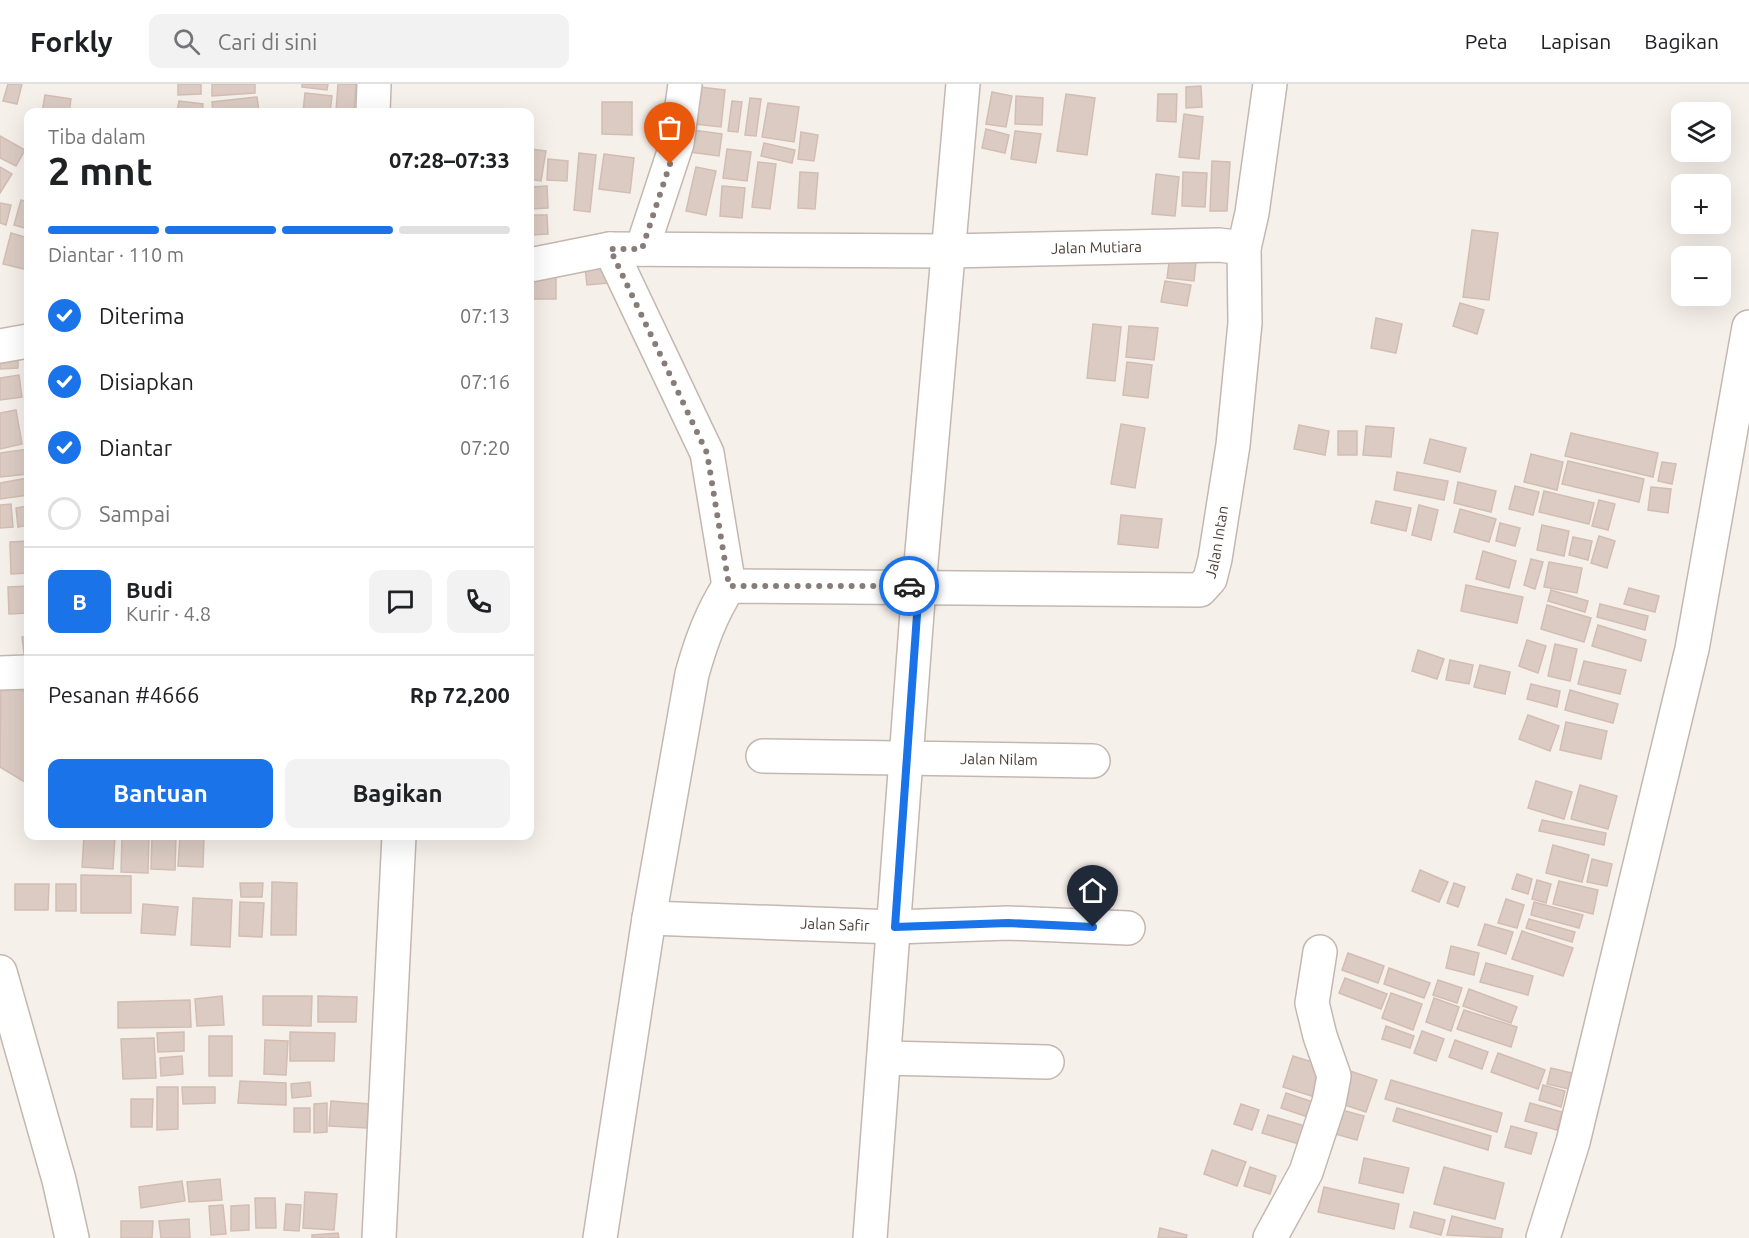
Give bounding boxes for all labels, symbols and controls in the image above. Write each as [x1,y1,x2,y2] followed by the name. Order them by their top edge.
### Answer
[149,14,569,68] search box
[170,25,203,58] icon: search
[30,26,113,57] text: Forkly
[218,29,317,54] text: Cari di sini
[1465,29,1508,53] text: Peta
[1541,29,1611,53] text: Lapisan
[1644,29,1719,53] text: Bagikan
[644,102,695,164] pin
[1671,102,1731,306] map controls
[1671,102,1731,162] button: layers
[653,111,686,144] icon: bag
[48,125,146,148] text: Tiba dalam
[389,147,510,172] text: 07:28–07:33
[48,149,152,192] text: 2 mnt
[1671,174,1731,234] button: +
[1051,238,1142,257] street label: Jalan Mutiara
[48,243,184,266] text: Diantar · 110 m
[1671,246,1731,306] button: −
[48,299,81,332] icon: check
[99,303,185,328] text: Diterima
[460,304,510,327] text: 07:13
[48,365,81,398] icon: check
[99,369,194,394] text: Disiapkan
[460,370,510,393] text: 07:16
[48,431,81,464] icon: check
[99,435,172,460] text: Diantar
[460,436,510,459] text: 07:20
[99,501,170,526] text: Sampai
[1202,504,1231,580] street label: Jalan Intan
[879,556,939,616] courier
[369,570,432,633] button: chat
[447,570,510,633] button: phone
[893,570,926,603] icon: car
[126,577,173,602] text: Budi
[72,589,87,614] text: B
[126,602,211,625] text: Kurir · 4.8
[48,682,199,707] text: Pesanan #4666
[410,682,510,707] text: Rp 72,200
[960,750,1038,768] street label: Jalan Nilam
[48,759,273,828] button: Bantuan
[285,759,510,828] button: Bagikan
[1067,865,1118,927] pin
[1076,874,1109,907] icon: home
[800,915,870,934] street label: Jalan Safir

